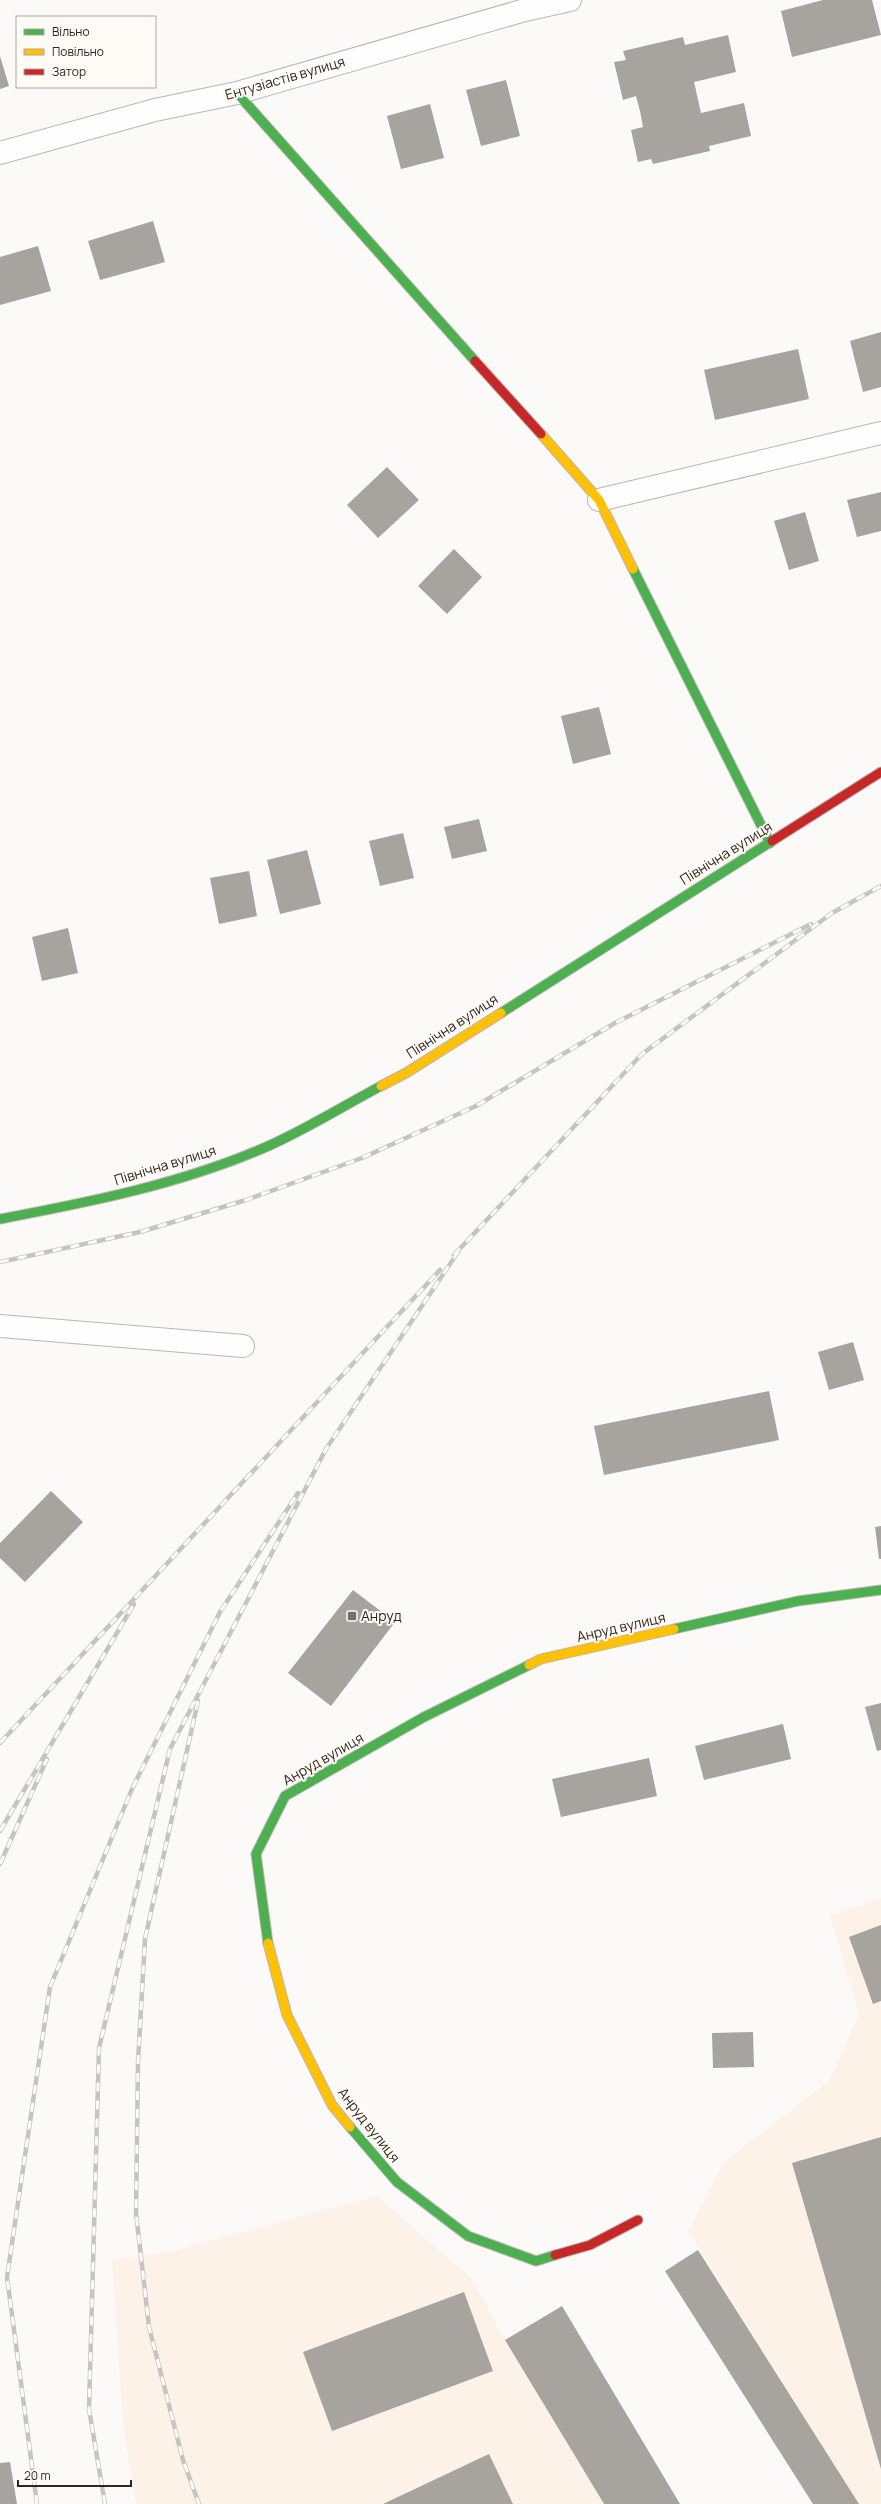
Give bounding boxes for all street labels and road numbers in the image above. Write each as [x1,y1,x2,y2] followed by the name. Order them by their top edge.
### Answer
[223,51,347,104] street label: Ентузіастів вулиця
[676,817,775,889] street label: Північна вулиця
[402,989,501,1062] street label: Північна вулиця
[112,1140,218,1189] street label: Північна вулиця
[575,1607,667,1646] street label: Анруд вулиця
[279,1728,367,1789] street label: Анруд вулиця
[334,2083,405,2166] street label: Анруд вулиця

